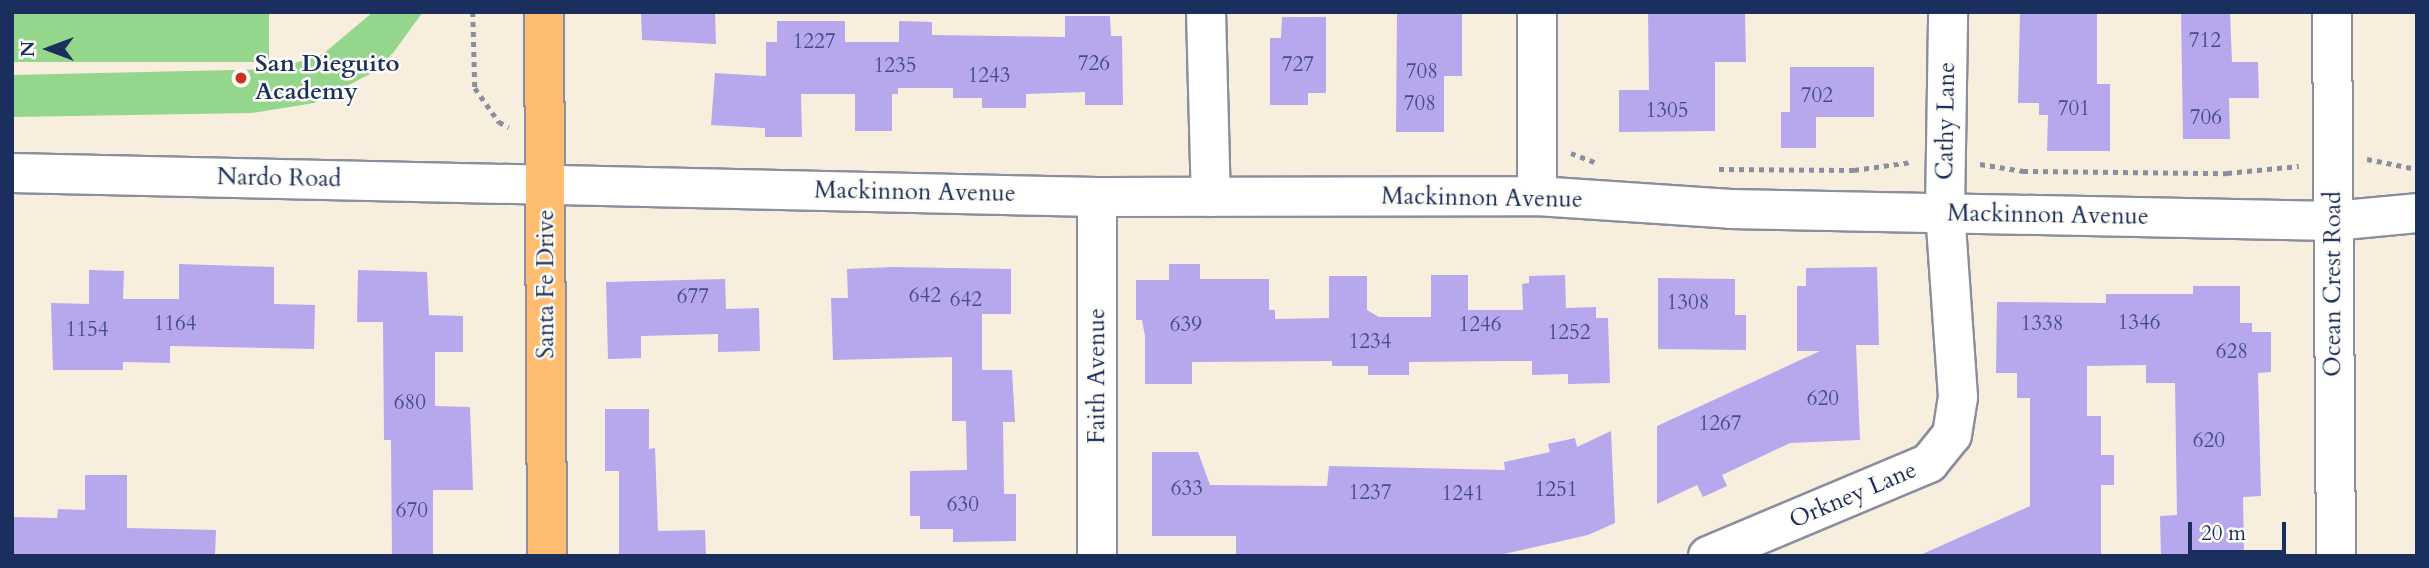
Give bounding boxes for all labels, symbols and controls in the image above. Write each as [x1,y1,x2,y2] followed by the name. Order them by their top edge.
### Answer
[14,14,84,84] north arrow
[2189,28,2221,54] house number: 712
[792,29,836,55] house number: 1227
[15,41,41,57] text: N
[255,50,400,106] place label: San Dieguito Academy
[1078,51,1110,77] house number: 726
[1282,52,1314,78] house number: 727
[873,53,917,79] house number: 1235
[1406,59,1438,85] house number: 708
[1931,62,1961,180] street label: Cathy Lane
[967,63,1011,89] house number: 1243
[233,70,249,86] marker: San Dieguito Academy
[1801,83,1833,109] house number: 702
[1404,91,1436,117] house number: 708
[2058,96,2090,122] house number: 701
[1645,98,1689,124] house number: 1305
[2190,105,2222,131] house number: 706
[216,163,342,193] street label: Nardo Road
[814,176,1016,208] street label: Mackinnon Avenue
[1381,182,1583,214] street label: Mackinnon Avenue
[2319,191,2347,377] street label: Ocean Crest Road
[1947,199,2149,231] street label: Mackinnon Avenue
[532,209,560,359] street label: Santa Fe Drive
[909,283,941,309] house number: 642
[677,284,709,310] house number: 677
[950,287,982,313] house number: 642
[1666,290,1710,316] house number: 1308
[1083,308,1111,444] street label: Faith Avenue
[2117,310,2161,336] house number: 1346
[153,311,197,337] house number: 1164
[2020,311,2064,337] house number: 1338
[1170,312,1202,338] house number: 639
[1458,312,1502,338] house number: 1246
[65,317,109,343] house number: 1154
[1547,320,1591,346] house number: 1252
[1348,329,1392,355] house number: 1234
[2216,339,2248,365] house number: 628
[1807,386,1839,412] house number: 620
[394,390,426,416] house number: 680
[1698,411,1742,437] house number: 1267
[2193,428,2225,454] house number: 620
[1785,455,1921,535] street label: Orkney Lane
[1171,476,1203,502] house number: 633
[1534,477,1578,503] house number: 1251
[1348,480,1392,506] house number: 1237
[1441,481,1485,507] house number: 1241
[947,492,979,518] house number: 630
[396,498,428,524] house number: 670
[2191,508,2289,552] scale bar
[2201,519,2246,548] text: 20 m

